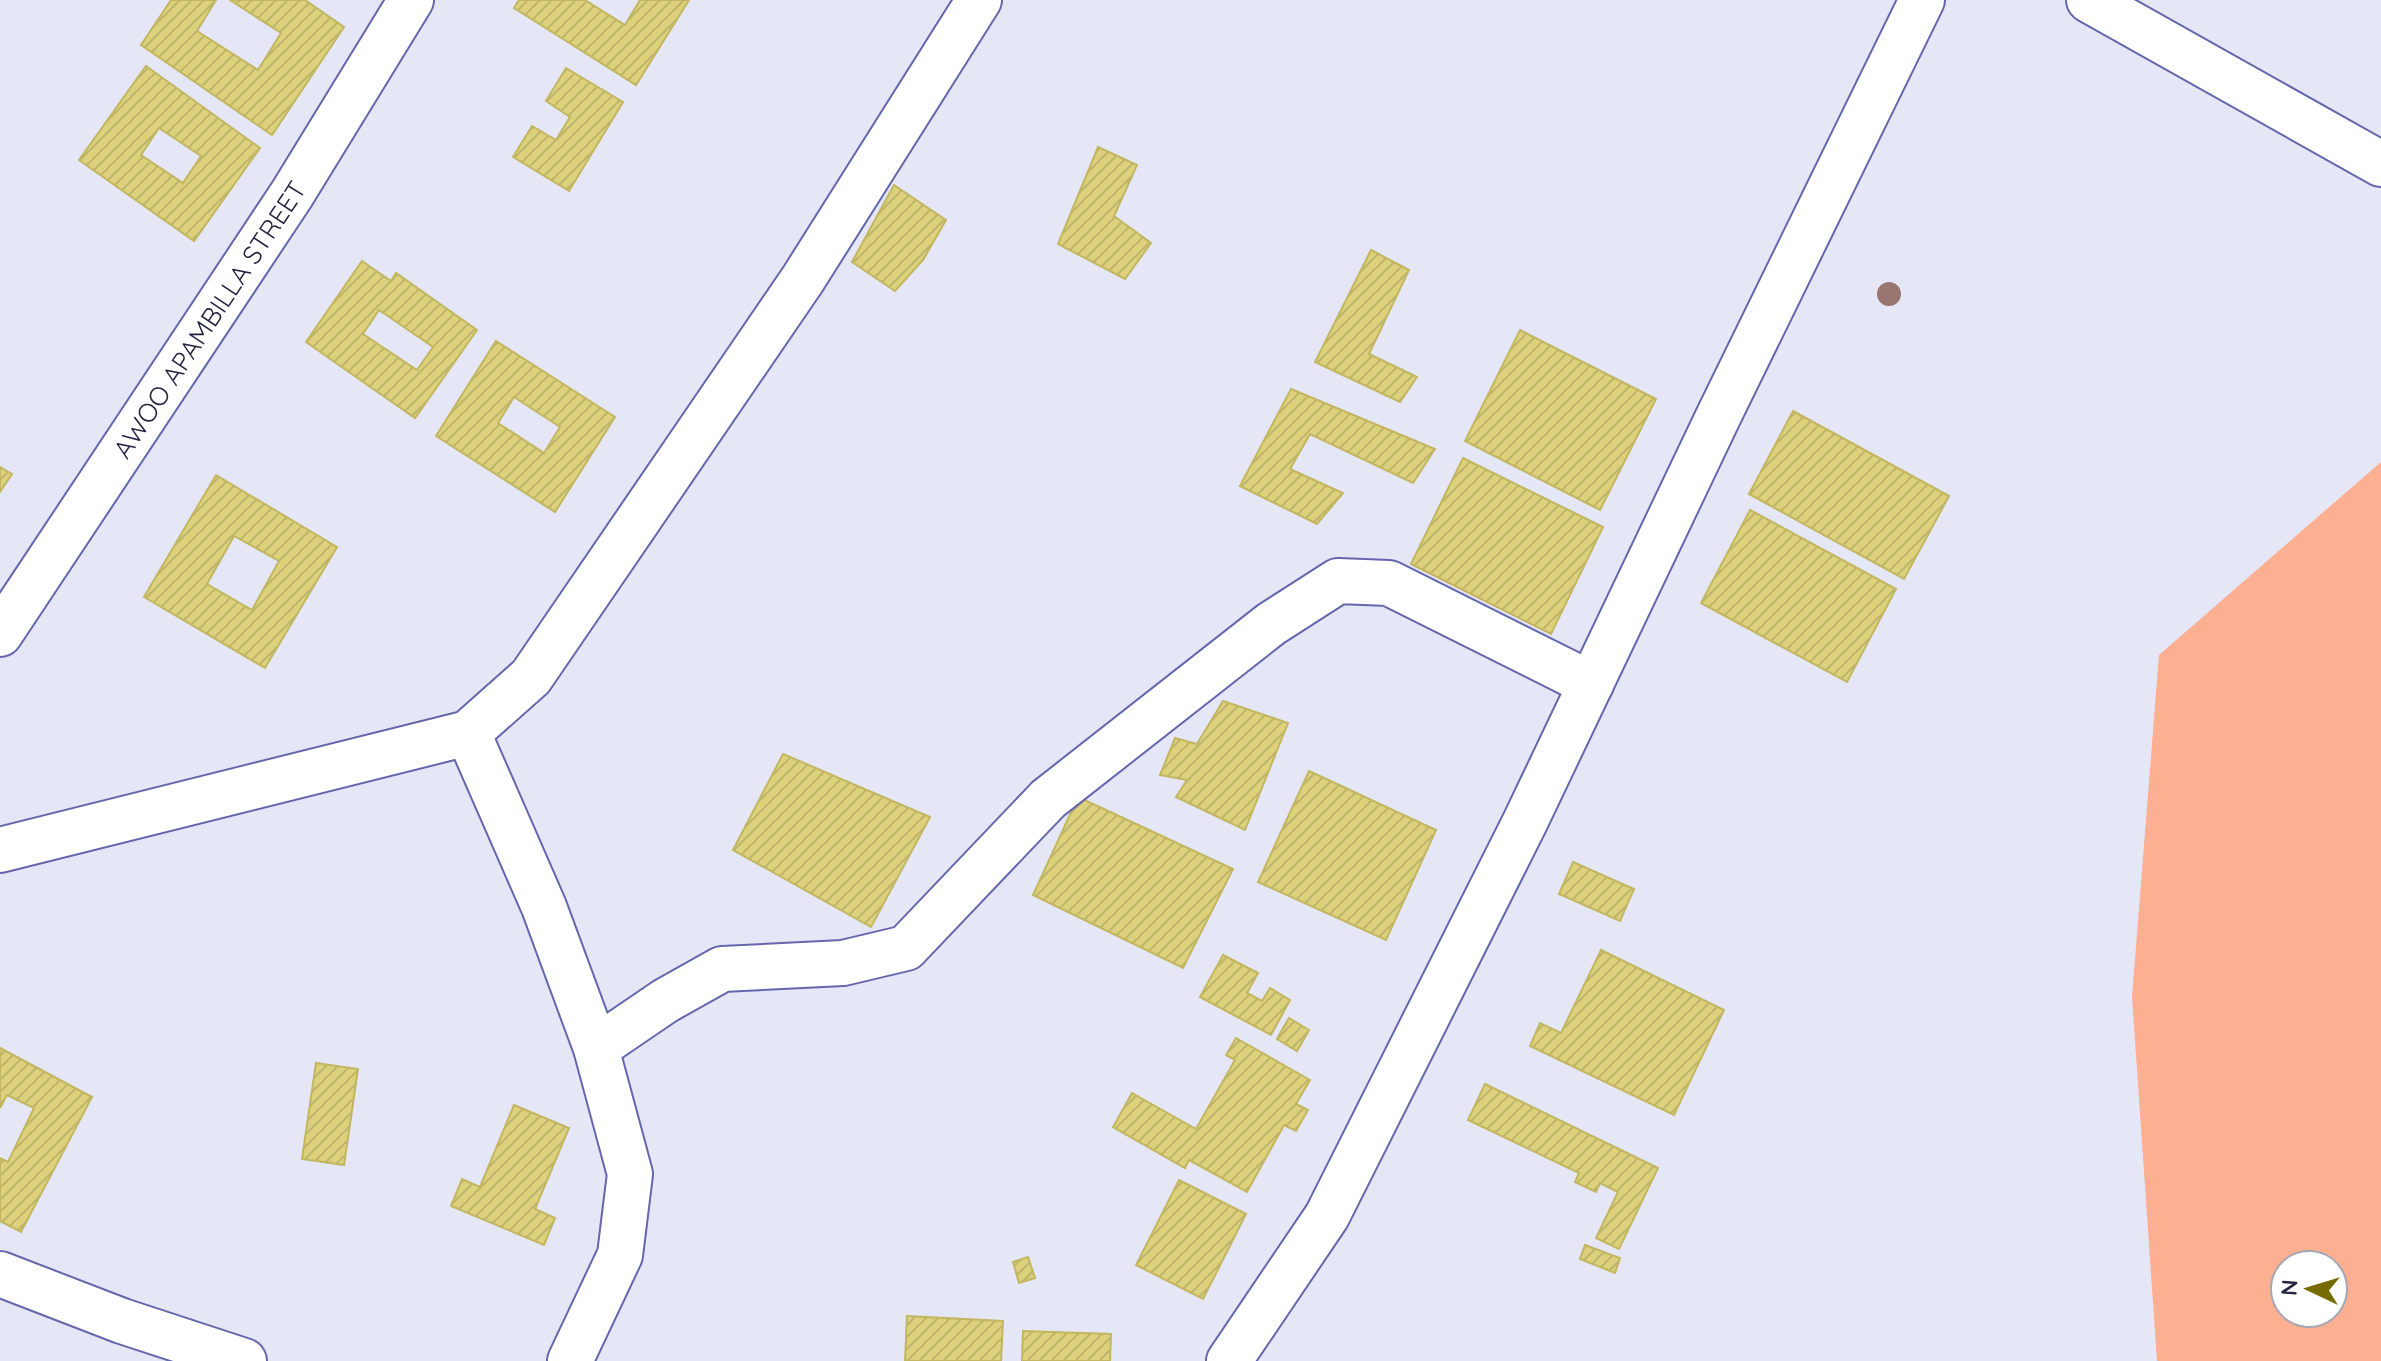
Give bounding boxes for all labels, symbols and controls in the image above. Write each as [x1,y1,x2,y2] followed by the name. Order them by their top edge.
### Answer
[105,174,313,464] street label: AWOO APAMBILLA STREET
[2269,1249,2349,1329] north arrow
[2275,1279,2304,1297] text: N

